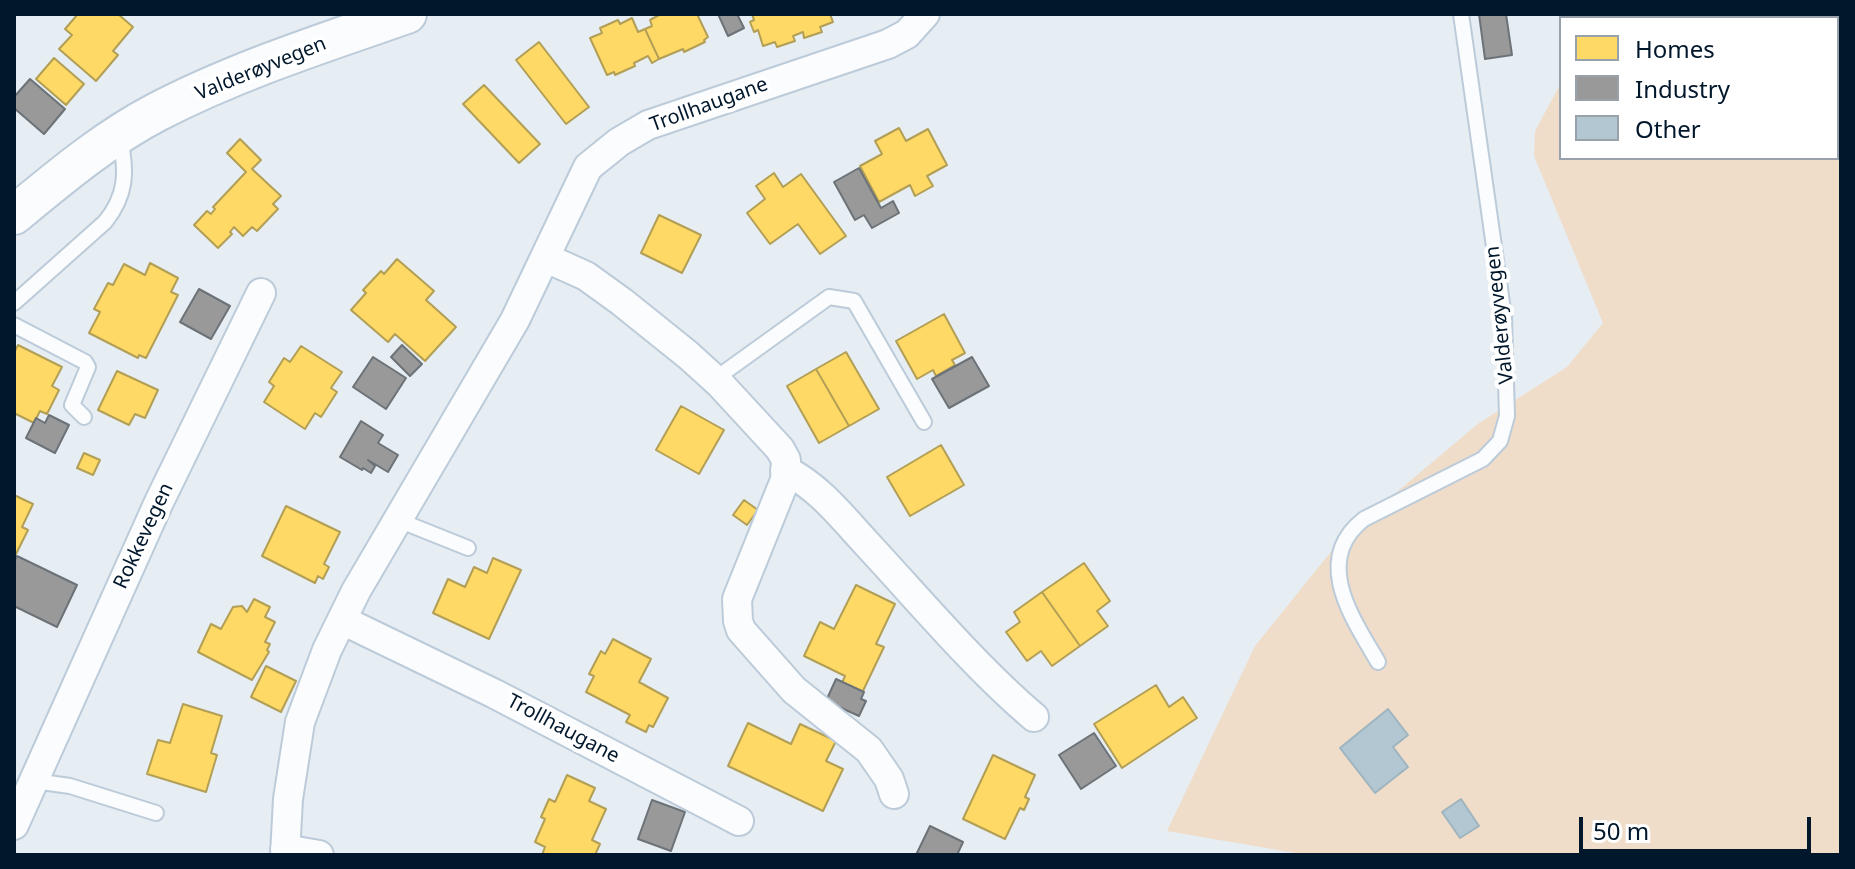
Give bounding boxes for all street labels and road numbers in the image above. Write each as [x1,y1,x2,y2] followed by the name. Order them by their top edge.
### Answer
[192,32,330,106] street label: Valderøyvegen
[647,73,771,137] street label: Trollhaugane
[1481,245,1519,385] street label: Valderøyvegen
[109,479,179,593] street label: Rokkevegen
[503,689,623,769] street label: Trollhaugane

